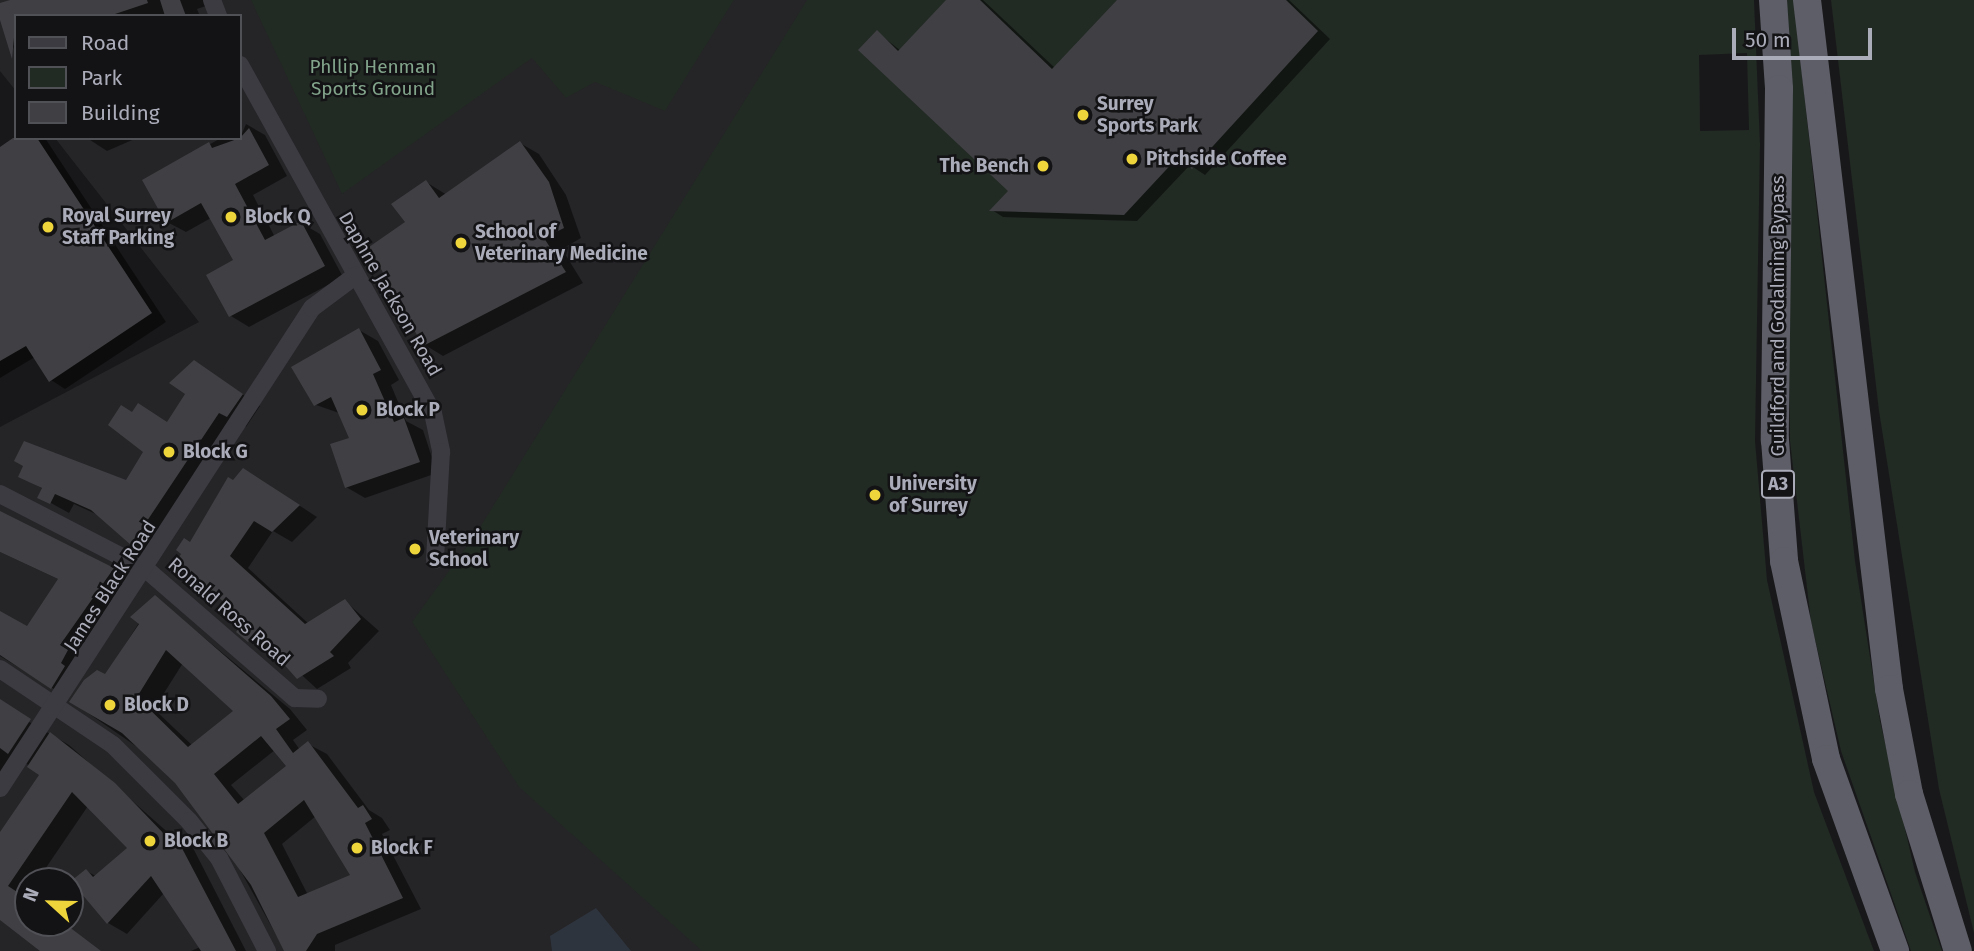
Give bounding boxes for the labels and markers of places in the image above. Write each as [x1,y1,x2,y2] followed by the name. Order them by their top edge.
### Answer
[1097,93,1198,137] place label: Surrey Sports Park
[1075,107,1091,123] marker: Surrey Sports Park
[1146,148,1287,170] place label: Pitchside Coffee
[1124,151,1140,167] marker: Pitchside Coffee
[940,155,1029,177] place label: The Bench
[1035,158,1051,174] marker: The Bench
[62,205,174,249] place label: Royal Surrey Staff Parking
[245,206,311,228] place label: Block Q
[223,209,239,225] marker: Block Q
[40,219,56,235] marker: Royal Surrey Staff Parking
[475,221,648,265] place label: School of Veterinary Medicine
[453,235,469,251] marker: School of Veterinary Medicine
[376,399,440,421] place label: Block P
[354,402,370,418] marker: Block P
[183,441,248,463] place label: Block G
[161,444,177,460] marker: Block G
[889,473,977,517] place label: University of Surrey
[867,487,883,503] marker: University of Surrey
[429,527,519,571] place label: Veterinary School
[407,541,423,557] marker: Veterinary School
[124,694,189,716] place label: Block D
[102,697,118,713] marker: Block D
[164,830,228,852] place label: Block B
[142,833,158,849] marker: Block B
[371,837,433,859] place label: Block F
[349,840,365,856] marker: Block F

